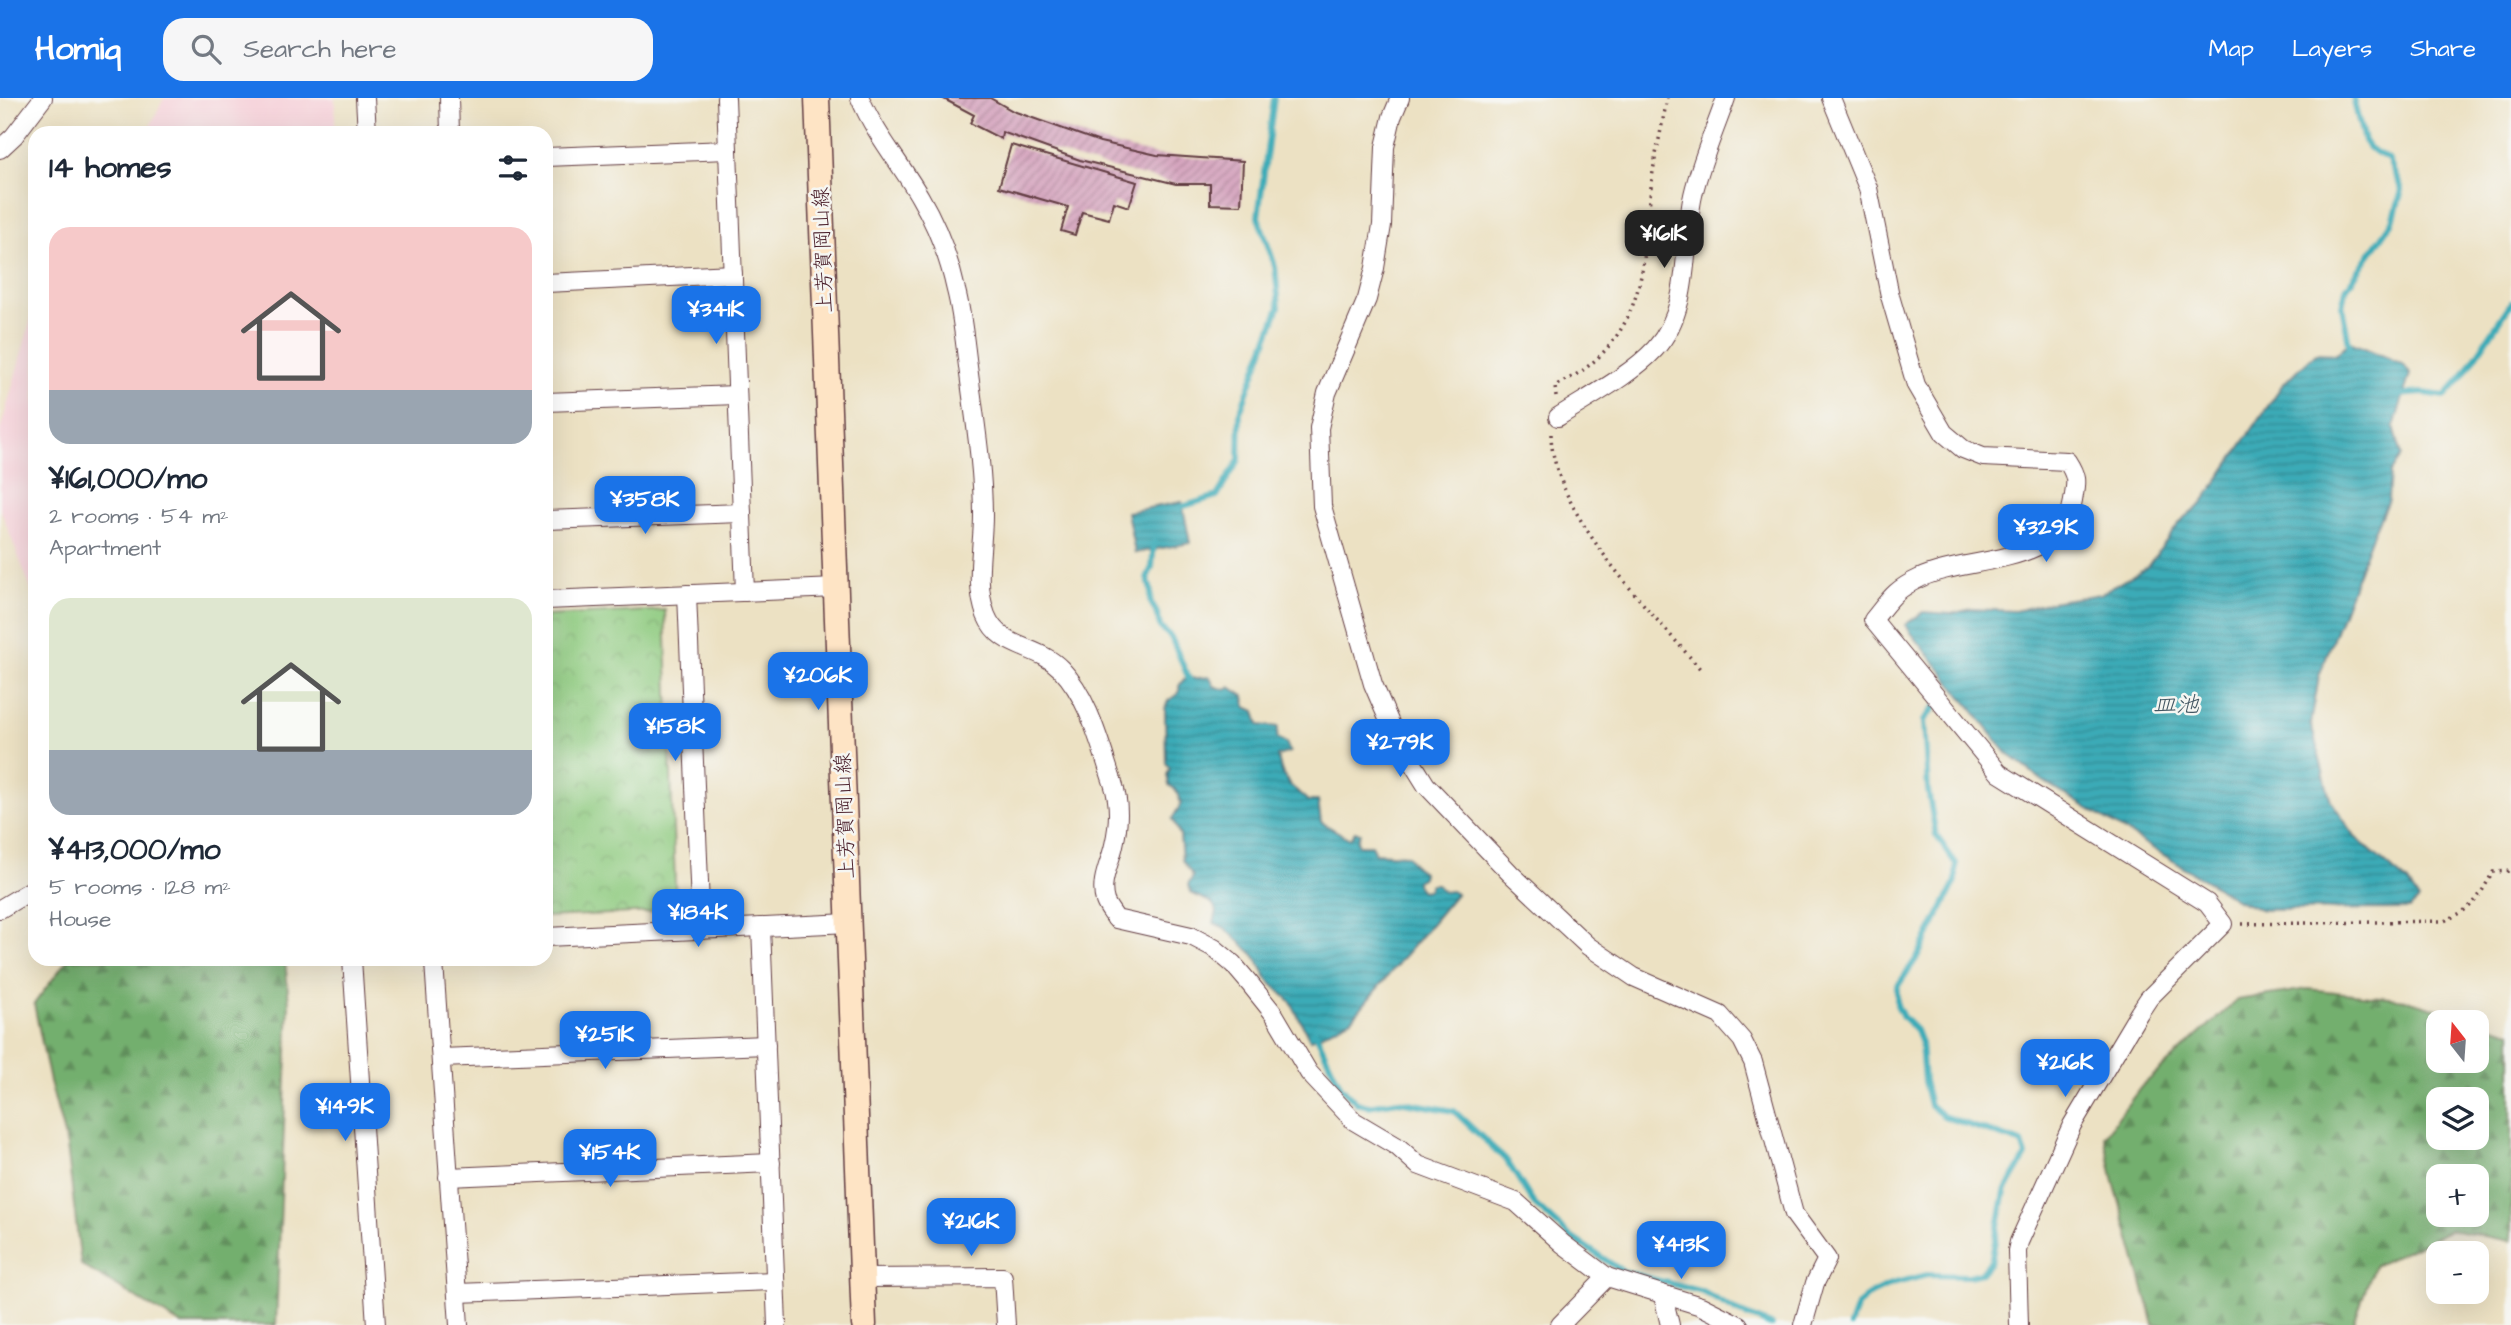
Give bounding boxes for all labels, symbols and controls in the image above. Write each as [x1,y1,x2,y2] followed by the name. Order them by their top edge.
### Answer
[163,18,653,81] search box
[35,26,121,72] text: Homiq
[187,30,225,68] icon: search
[243,31,397,67] text: Search here
[2209,32,2254,66] text: Map
[2292,32,2372,66] text: Layers
[2410,32,2476,66] text: Share
[49,147,172,189] text: 14 homes
[494,149,532,187] icon: filters
[806,187,840,313] street label: 上芳賀岡山線
[1615,211,1713,270] pin: ¥161K
[1641,217,1687,249] text: ¥161K
[228,273,354,399] icon: home
[667,286,765,346] pin: ¥341K
[688,293,744,325] text: ¥341K
[49,458,208,500] text: ¥161,000/mo
[596,476,694,536] pin: ¥358K
[610,483,680,515] text: ¥358K
[49,500,229,532] text: 2 rooms · 54 m²
[1997,504,2095,564] pin: ¥329K
[2014,511,2078,543] text: ¥329K
[49,532,161,564] text: Apartment
[228,644,354,770] icon: home
[769,652,867,712] pin: ¥206K
[784,659,852,691] text: ¥206K
[2153,689,2200,721] water label: 皿池
[626,704,724,763] pin: ¥158K
[645,710,705,742] text: ¥158K
[1351,720,1449,779] pin: ¥279K
[1367,726,1433,758] text: ¥279K
[828,753,862,879] street label: 上芳賀岡山線
[49,829,221,871] text: ¥413,000/mo
[49,871,231,903] text: 5 rooms · 128 m²
[649,890,747,949] pin: ¥184K
[668,896,728,928] text: ¥184K
[49,903,112,935] text: House
[2426,1010,2488,1073] north arrow
[2426,1010,2489,1304] map controls
[556,1012,654,1071] pin: ¥251K
[576,1018,634,1050] text: ¥251K
[2016,1040,2114,1099] pin: ¥216K
[2037,1046,2093,1078] text: ¥216K
[296,1084,394,1143] pin: ¥149K
[2426,1087,2489,1150] button: layers
[316,1090,374,1122] text: ¥149K
[561,1130,659,1189] pin: ¥154K
[579,1136,641,1168] text: ¥154K
[2426,1164,2489,1227] button: +
[922,1198,1020,1258] pin: ¥216K
[943,1205,999,1237] text: ¥216K
[1632,1222,1730,1281] pin: ¥413K
[1653,1228,1709,1260] text: ¥413K
[2426,1241,2489,1304] button: −

